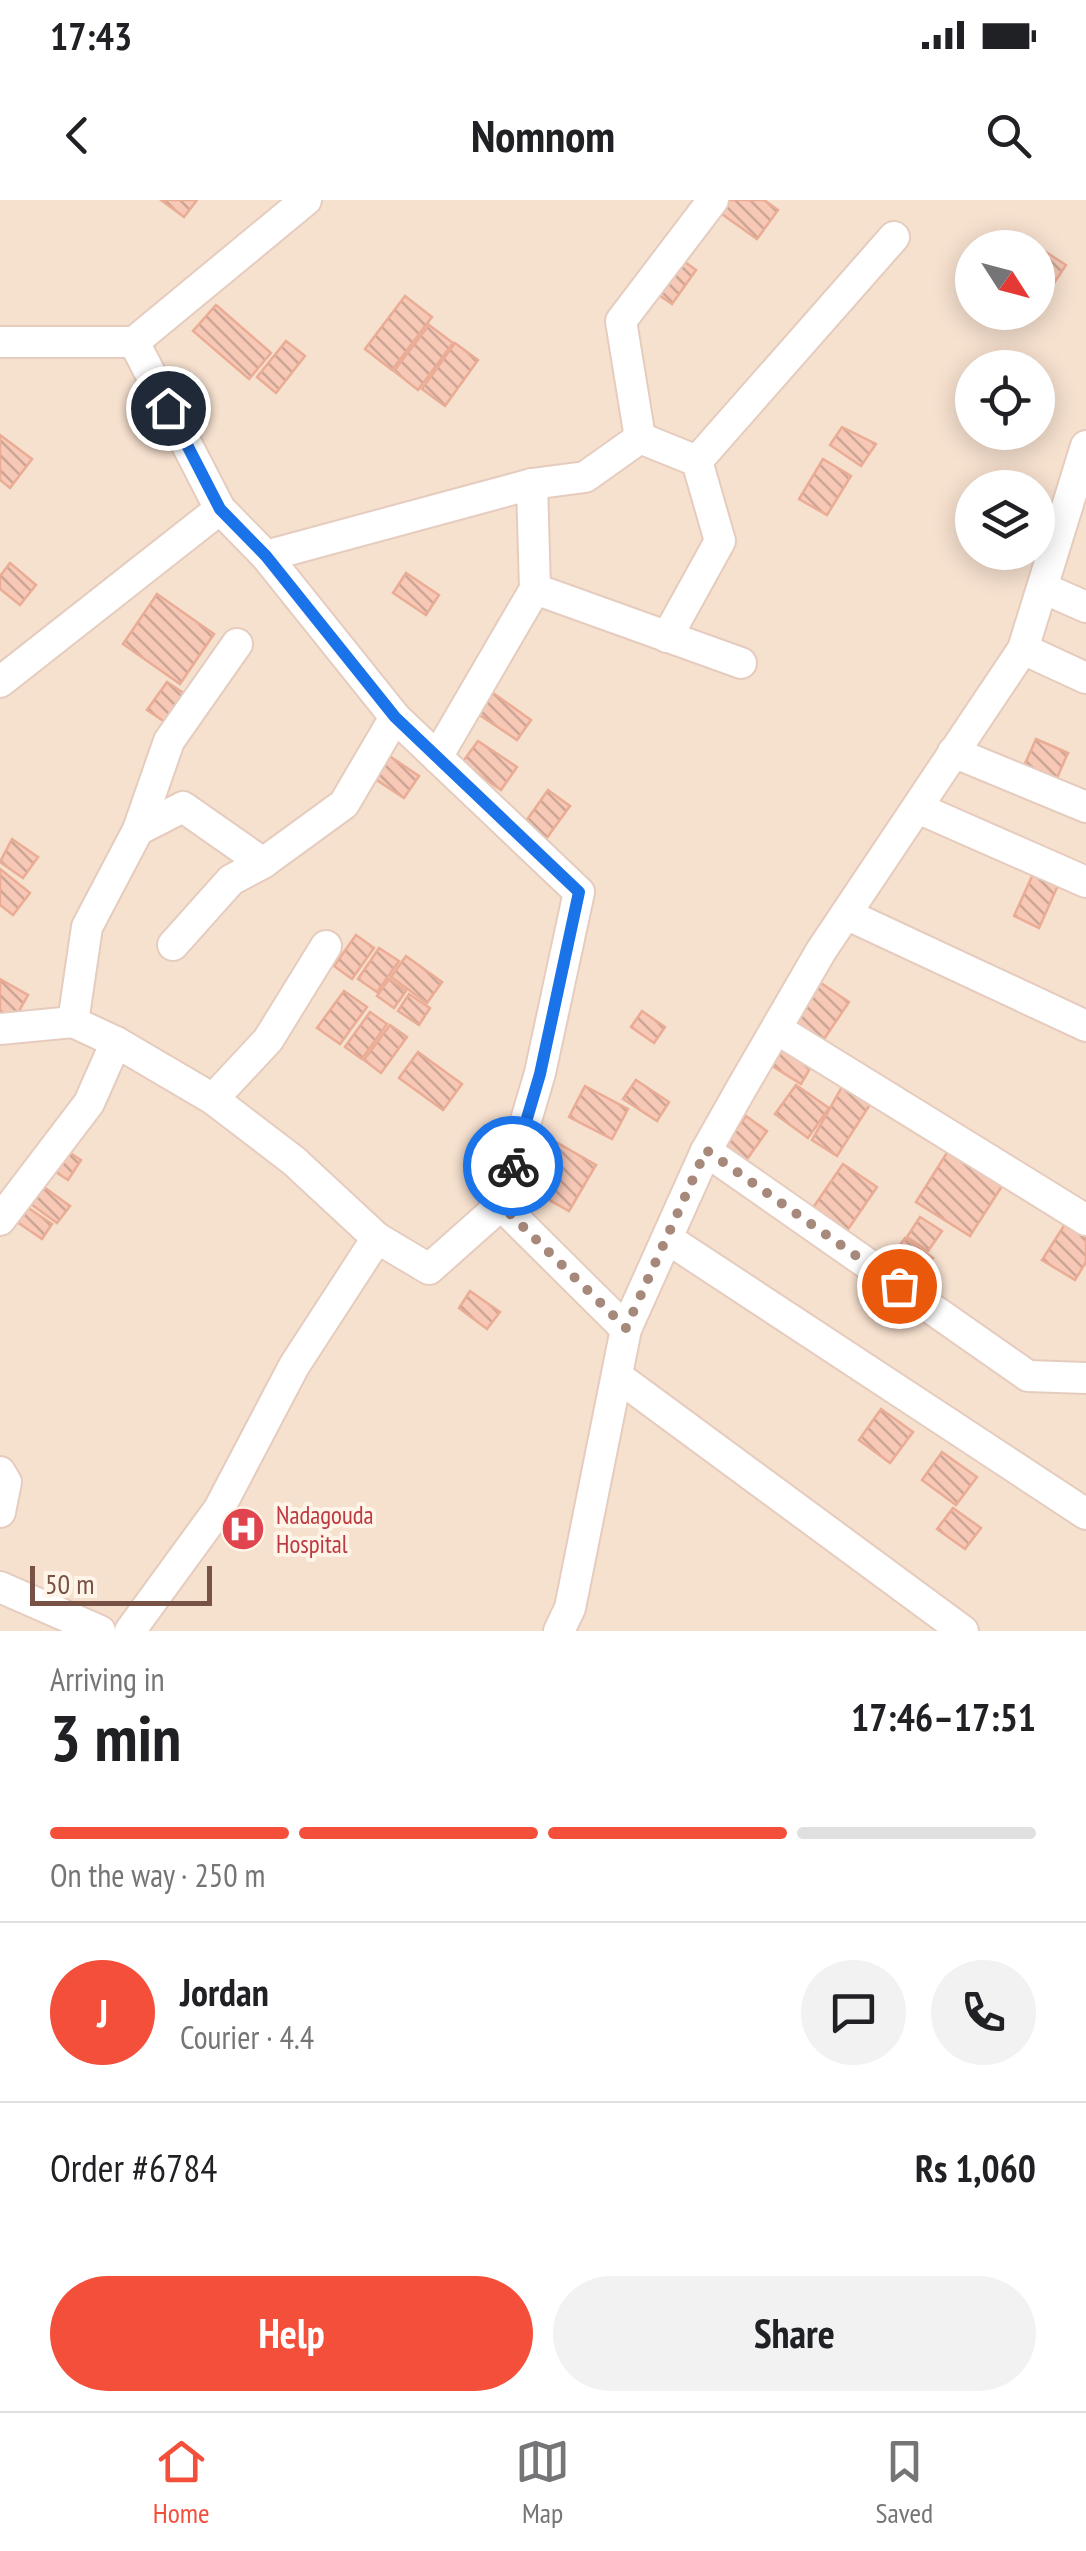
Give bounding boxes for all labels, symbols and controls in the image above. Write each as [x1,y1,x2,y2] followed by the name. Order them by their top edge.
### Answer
[50,11,132,60] text: 17:43
[471,106,615,164] text: Nomnom
[50,108,105,163] icon: back
[981,108,1036,163] icon: search
[955,230,1055,330] north arrow
[955,230,1055,570] map controls
[955,350,1055,450] button: locate
[126,366,211,451] pin
[141,381,196,436] icon: home
[955,470,1055,570] button: layers
[463,1116,563,1216] courier
[486,1139,541,1194] icon: bike
[857,1244,942,1329] pin
[872,1259,927,1314] icon: bag
[276,1499,374,1560] place label: Nadagouda Hospital
[220,1506,266,1552] hospital icon: Nadagouda Hospital
[30,1561,212,1606] scale bar
[45,1565,94,1602] text: 50 m
[50,1658,165,1700] text: Arriving in
[851,1692,1036,1741] text: 17:46–17:51
[50,1695,181,1779] text: 3 min
[50,1854,265,1896] text: On the way · 250 m
[801,1960,906,2065] button: chat
[931,1960,1036,2065] button: phone
[180,1967,269,2016] text: Jordan
[97,1988,108,2037] text: J
[180,2016,314,2058] text: Courier · 4.4
[50,2143,217,2192] text: Order #6784
[915,2143,1036,2192] text: Rs 1,060
[50,2276,533,2391] button: Help
[553,2276,1036,2391] button: Share
[153,2434,210,2531] tab: Home
[515,2434,570,2531] tab: Map
[876,2434,933,2531] tab: Saved

